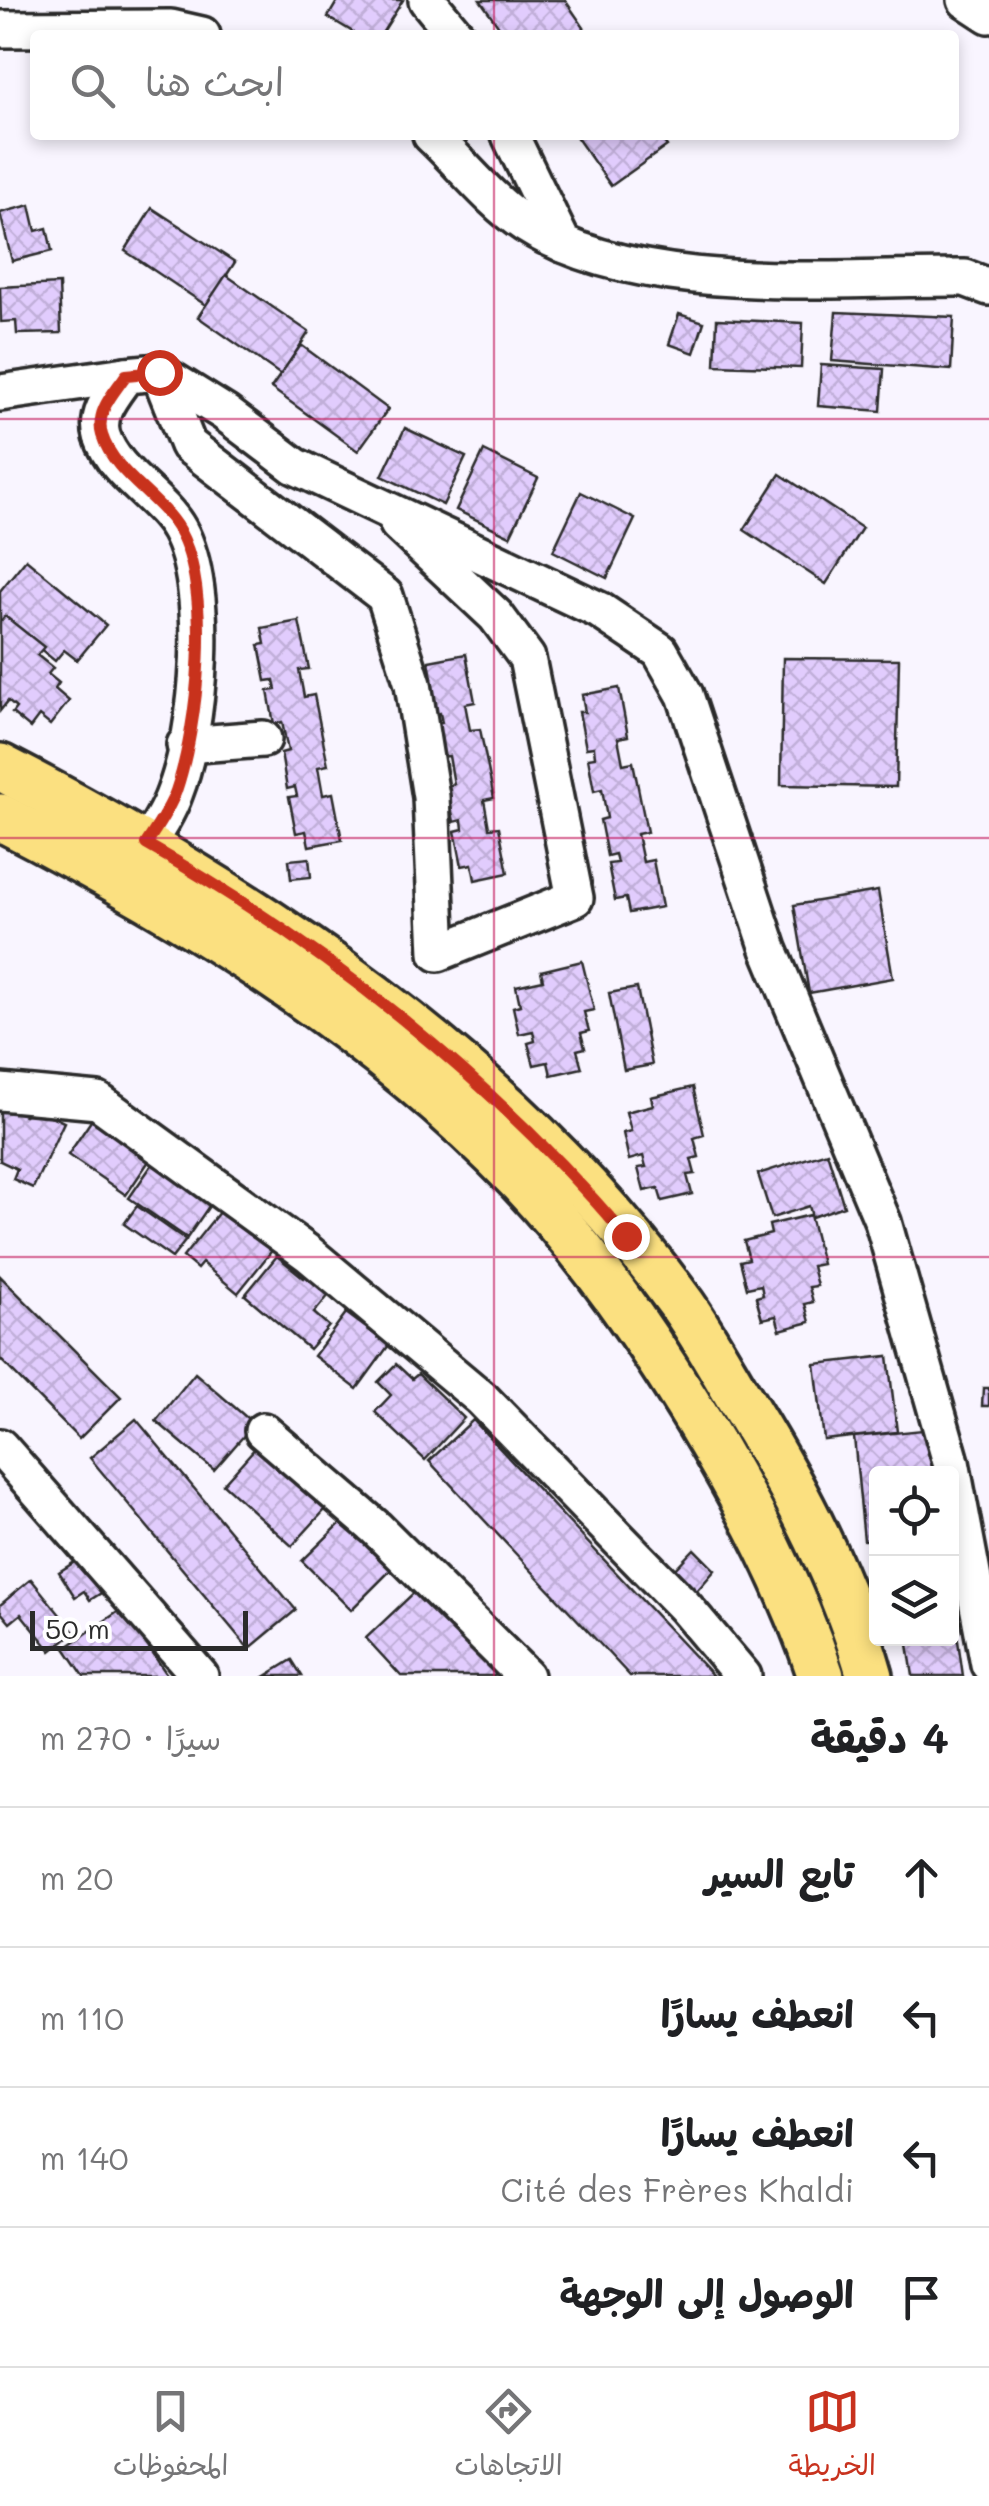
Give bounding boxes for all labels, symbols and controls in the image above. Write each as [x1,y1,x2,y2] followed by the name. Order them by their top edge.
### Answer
[30,30,959,140] search box
[145,56,284,106] text: ابحث هنا
[65,58,120,113] icon: search
[137,350,183,396] route start
[604,1214,650,1260] route end
[869,1466,959,1646] map controls
[869,1466,959,1556] button: locate
[869,1556,959,1646] button: layers
[30,1606,248,1650] scale bar
[45,1610,110,1646] text: 50 m
[810,1709,949,1764] text: 4 دقيقة
[40,1716,221,1758] text: سيرًا · 270 m
[705,1848,854,1898] text: تابع السير
[894,1850,949,1905] icon: ahead
[40,1856,113,1898] text: 20 m
[661,1988,854,2038] text: انعطف يسارًا
[894,1990,949,2045] icon: left
[40,1996,124,2038] text: 110 m
[661,2107,854,2157] text: انعطف يسارًا
[894,2130,949,2185] icon: left
[40,2136,129,2178] text: 140 m
[500,2168,854,2210] text: Cité des Frères Khaldi
[559,2268,854,2318] text: الوصول إلى الوجهة
[894,2270,949,2325] icon: arrive
[113,2384,228,2490] tab: المحفوظات
[454,2384,563,2490] tab: الاتجاهات
[789,2384,876,2490] tab: الخريطة

